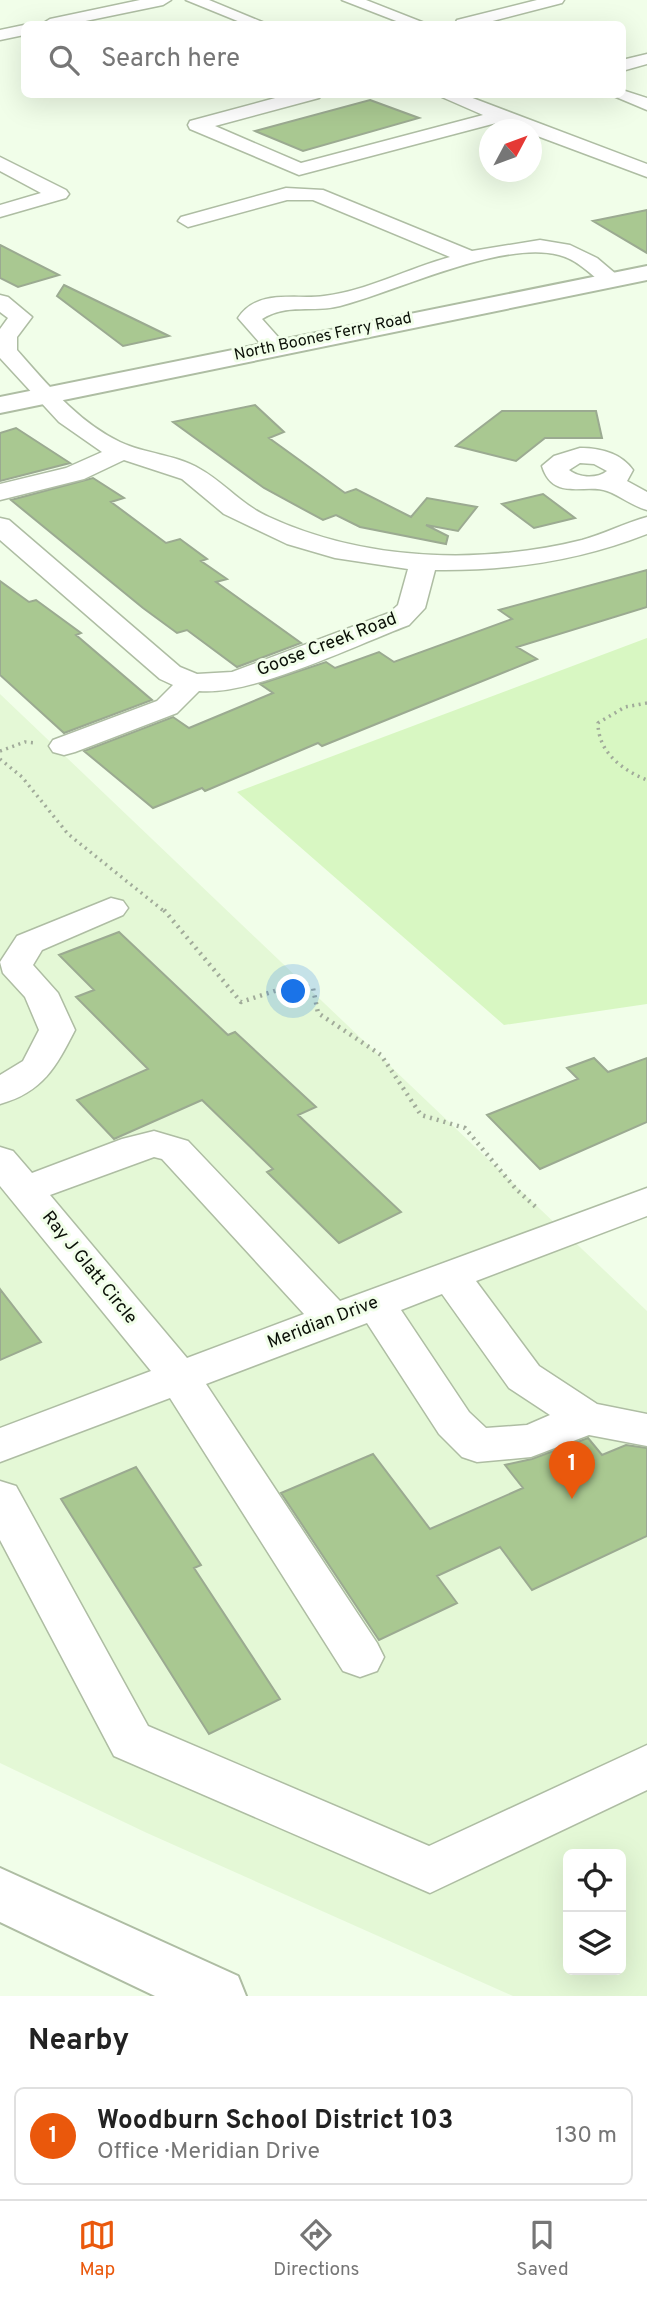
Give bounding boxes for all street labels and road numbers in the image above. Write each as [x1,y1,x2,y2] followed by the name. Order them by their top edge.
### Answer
[232,308,414,366] street label: North Boones Ferry Road
[254,608,400,682] street label: Goose Creek Road
[36,1207,142,1329] street label: Ray J Glatt Circle
[264,1291,382,1355] street label: Meridian Drive

